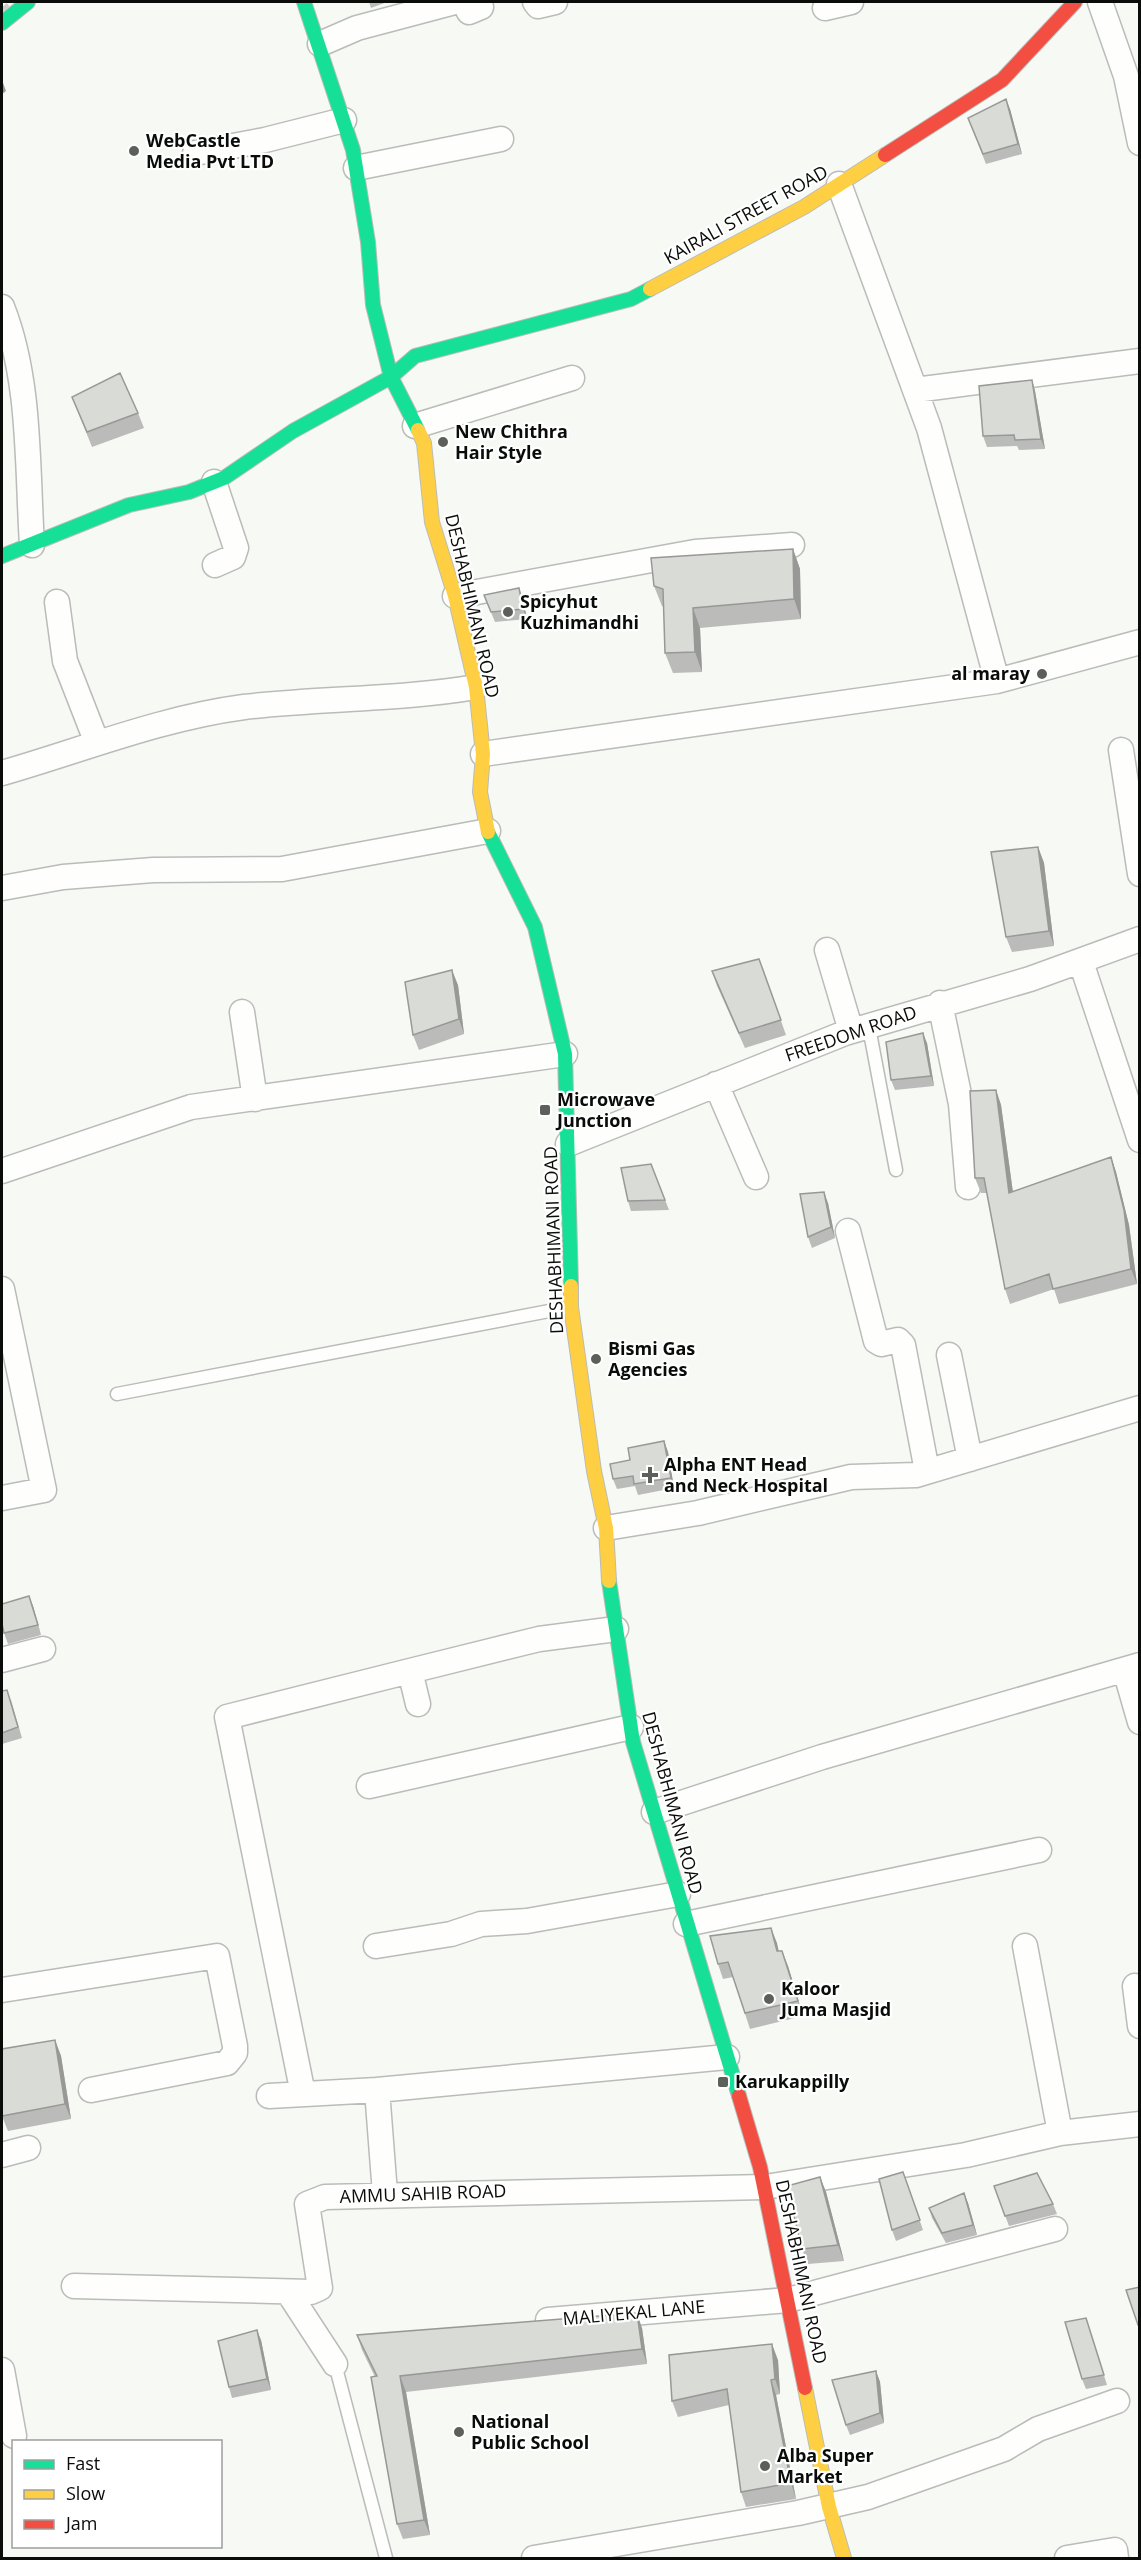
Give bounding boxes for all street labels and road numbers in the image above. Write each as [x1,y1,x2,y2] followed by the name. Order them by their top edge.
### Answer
[659,159,832,269] street label: KAIRALI STREET ROAD
[440,512,506,700] street label: DESHABHIMANI ROAD
[782,999,920,1067] street label: FREEDOM ROAD
[538,1146,568,1334] street label: DESHABHIMANI ROAD
[637,1709,709,1897] street label: DESHABHIMANI ROAD
[771,2177,833,2366] street label: DESHABHIMANI ROAD
[339,2178,507,2208] street label: AMMU SAHIB ROAD
[562,2294,706,2330] street label: MALIYEKAL LANE

